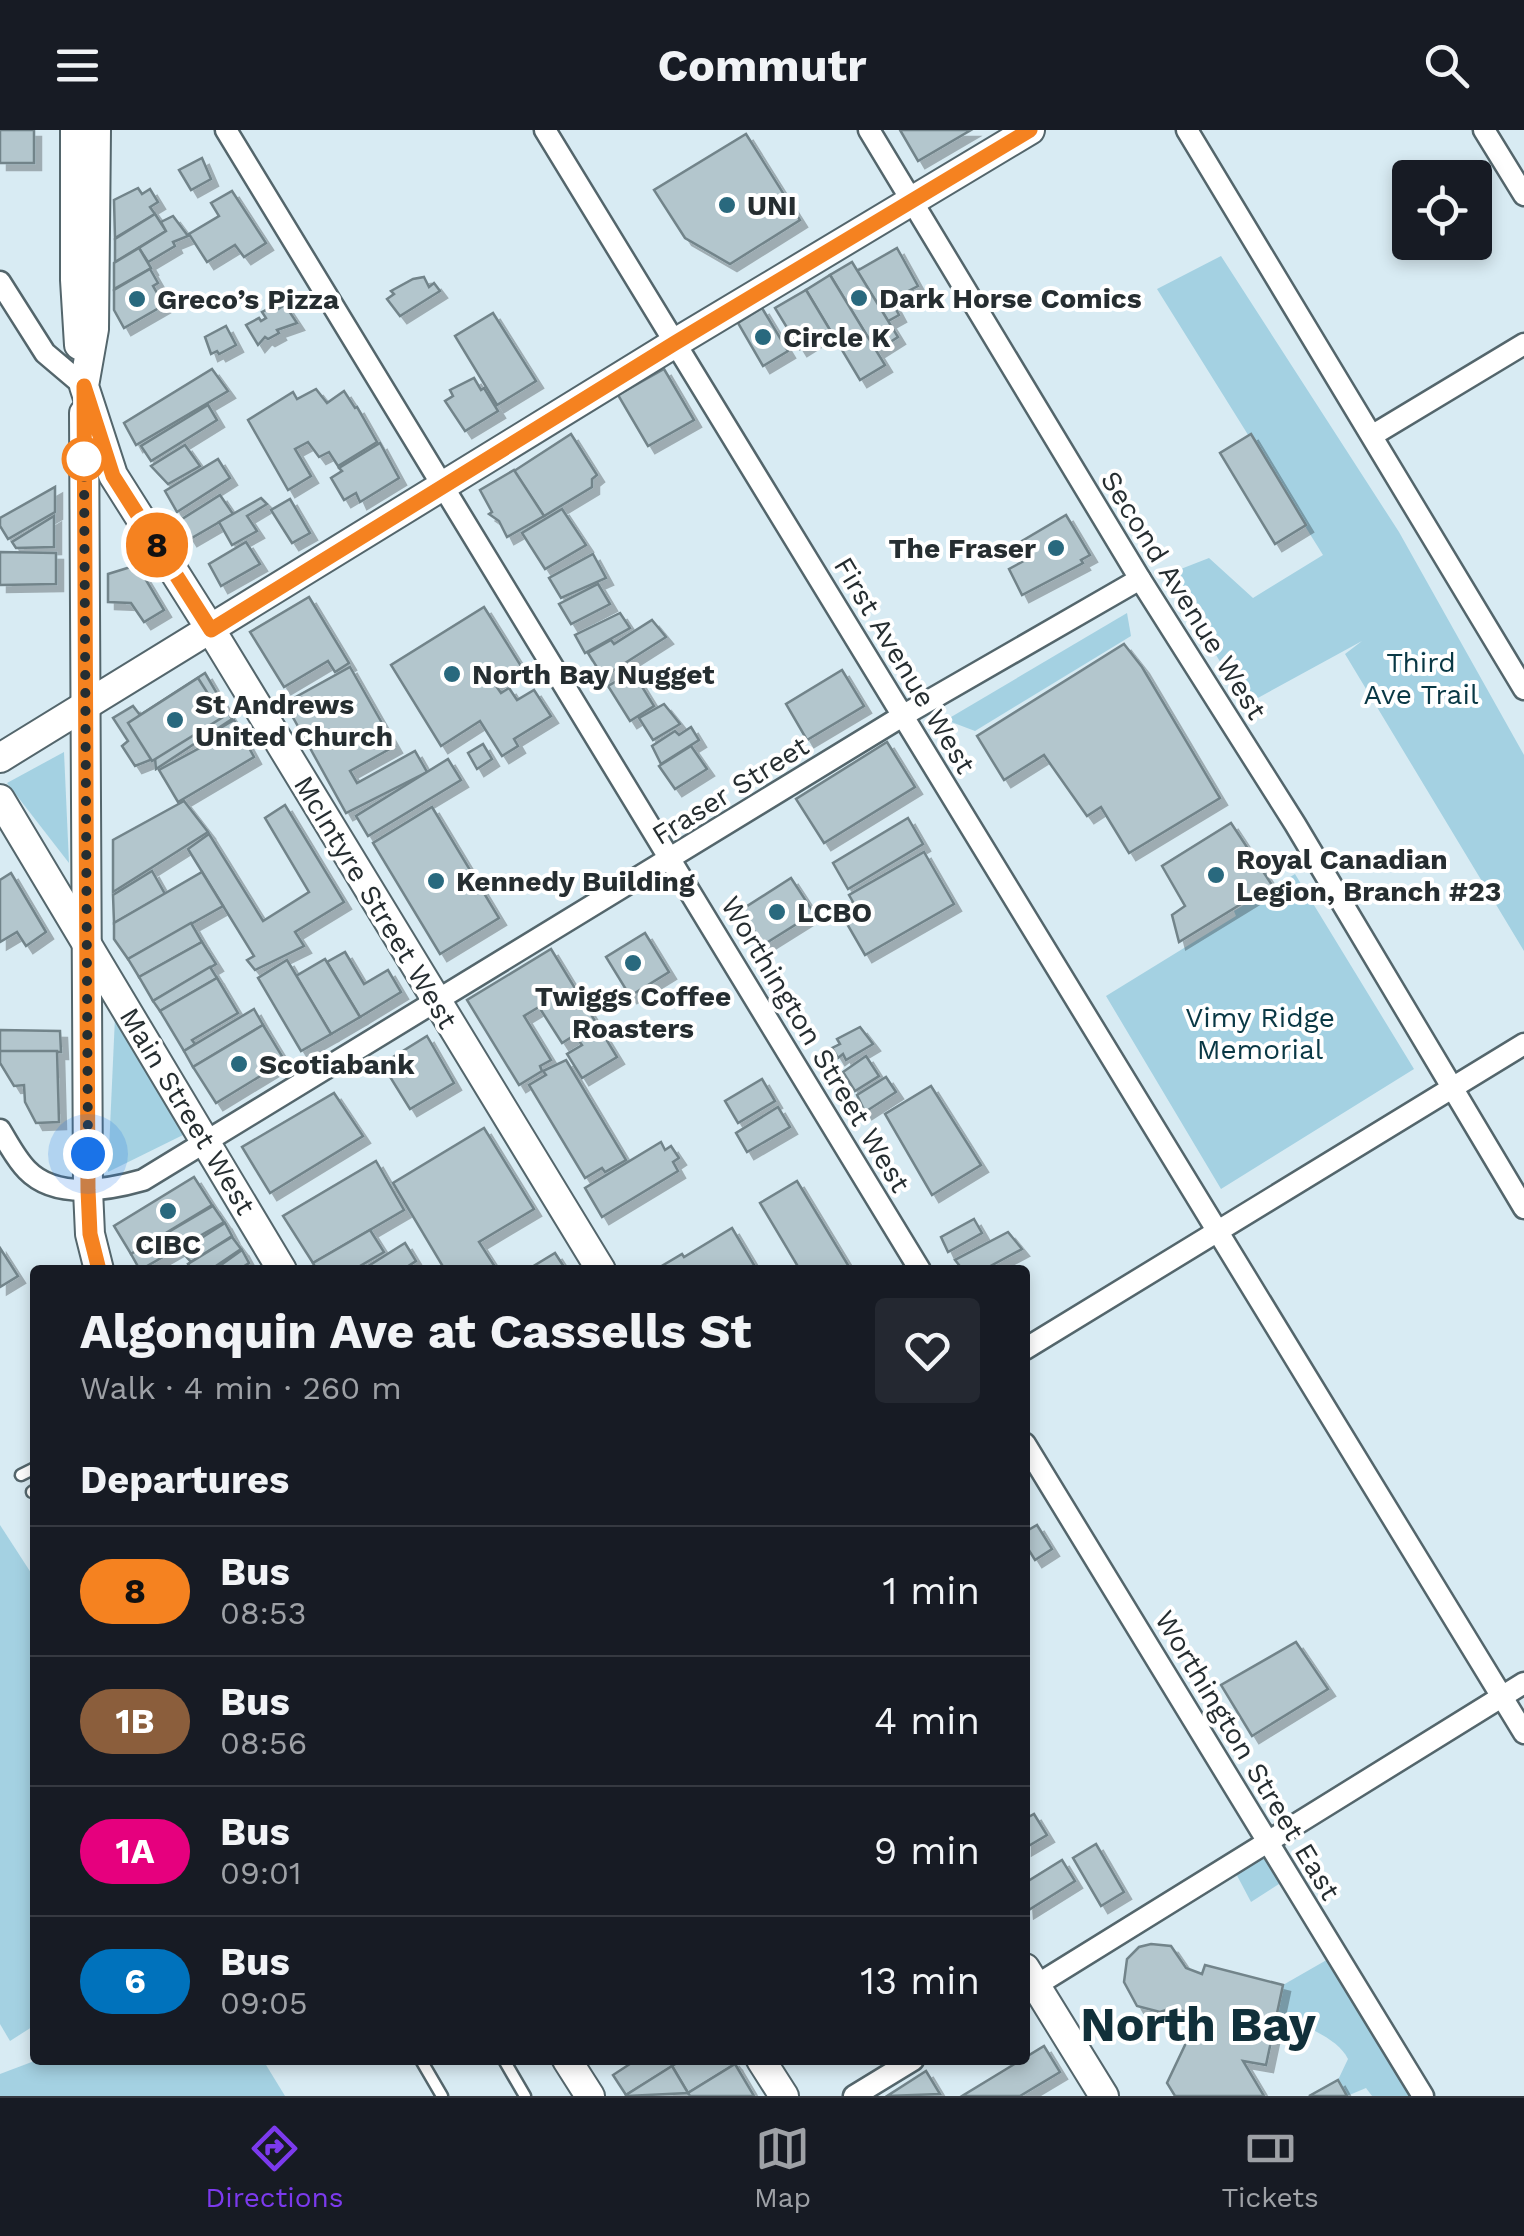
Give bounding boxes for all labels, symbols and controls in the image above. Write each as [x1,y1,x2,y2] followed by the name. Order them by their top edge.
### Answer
[50,38,105,93] icon: menu
[1419,38,1474,93] icon: search
[657,39,867,92] text: Commutr
[1392,160,1492,260] map controls
[1392,160,1492,260] button: locate
[747,189,797,222] place label: UNI
[716,194,738,216] marker: UNI
[879,282,1142,315] place label: Dark Horse Comics
[157,283,340,316] place label: Greco’s Pizza
[848,287,870,309] marker: Dark Horse Comics
[126,288,148,310] marker: Greco’s Pizza
[783,321,891,354] place label: Circle K
[752,326,774,348] marker: Circle K
[63,438,105,480] unlabelled marker
[1094,465,1274,726] street label: Second Avenue West
[124,512,190,578] line badge: 8
[146,524,168,566] text: 8
[888,532,1036,565] place label: The Fraser
[1045,537,1067,559] marker: The Fraser
[827,551,982,780] street label: First Avenue West
[1364,646,1479,711] park label: Third Ave Trail
[472,658,714,691] place label: North Bay Nugget
[441,663,463,685] marker: North Bay Nugget
[195,688,393,753] place label: St Andrews United Church
[164,709,186,731] marker: St Andrews United Church
[646,729,815,852] street label: Fraser Street
[287,770,464,1035] street label: McIntyre Street West
[1236,843,1501,908] place label: Royal Canadian Legion, Branch #23
[1205,864,1227,886] marker: Royal Canadian Legion, Branch #23
[456,865,695,898] place label: Kennedy Building
[425,870,447,892] marker: Kennedy Building
[714,890,917,1198] street label: Worthington Street West
[797,896,872,929] place label: LCBO
[766,901,788,923] marker: LCBO
[622,952,644,974] marker: Twiggs Coffee Roasters
[535,980,731,1045] place label: Twiggs Coffee Roasters
[1185,1001,1335,1066] park label: Vimy Ridge Memorial
[113,1002,263,1221] street label: Main Street West
[259,1048,415,1081] place label: Scotiabank
[228,1053,250,1075] marker: Scotiabank
[63,1129,113,1179] your location
[157,1200,179,1222] marker: CIBC
[135,1228,201,1261] place label: CIBC
[875,1298,980,1403] button: heart
[80,1303,751,1360] text: Algonquin Ave at Cassells St
[80,1369,402,1407] text: Walk · 4 min · 260 m
[80,1458,289,1502] text: Departures
[220,1550,290,1594] text: Bus
[882,1569,980,1613] text: 1 min
[124,1570,146,1612] text: 8
[220,1594,306,1632] text: 08:53
[1148,1605,1347,1906] street label: Worthington Street East
[220,1680,290,1724] text: Bus
[874,1699,980,1743] text: 4 min
[115,1700,155,1742] text: 1B
[220,1724,307,1762] text: 08:56
[220,1810,290,1854] text: Bus
[874,1829,980,1873] text: 9 min
[116,1830,154,1872] text: 1A
[220,1854,302,1892] text: 09:01
[220,1940,290,1984] text: Bus
[860,1959,980,2003] text: 13 min
[124,1960,146,2002] text: 6
[220,1984,308,2022] text: 09:05
[1080,1996,1317,2053] district label: North Bay
[205,2121,344,2214] tab: Directions
[754,2121,811,2214] tab: Map
[1222,2121,1319,2214] tab: Tickets

